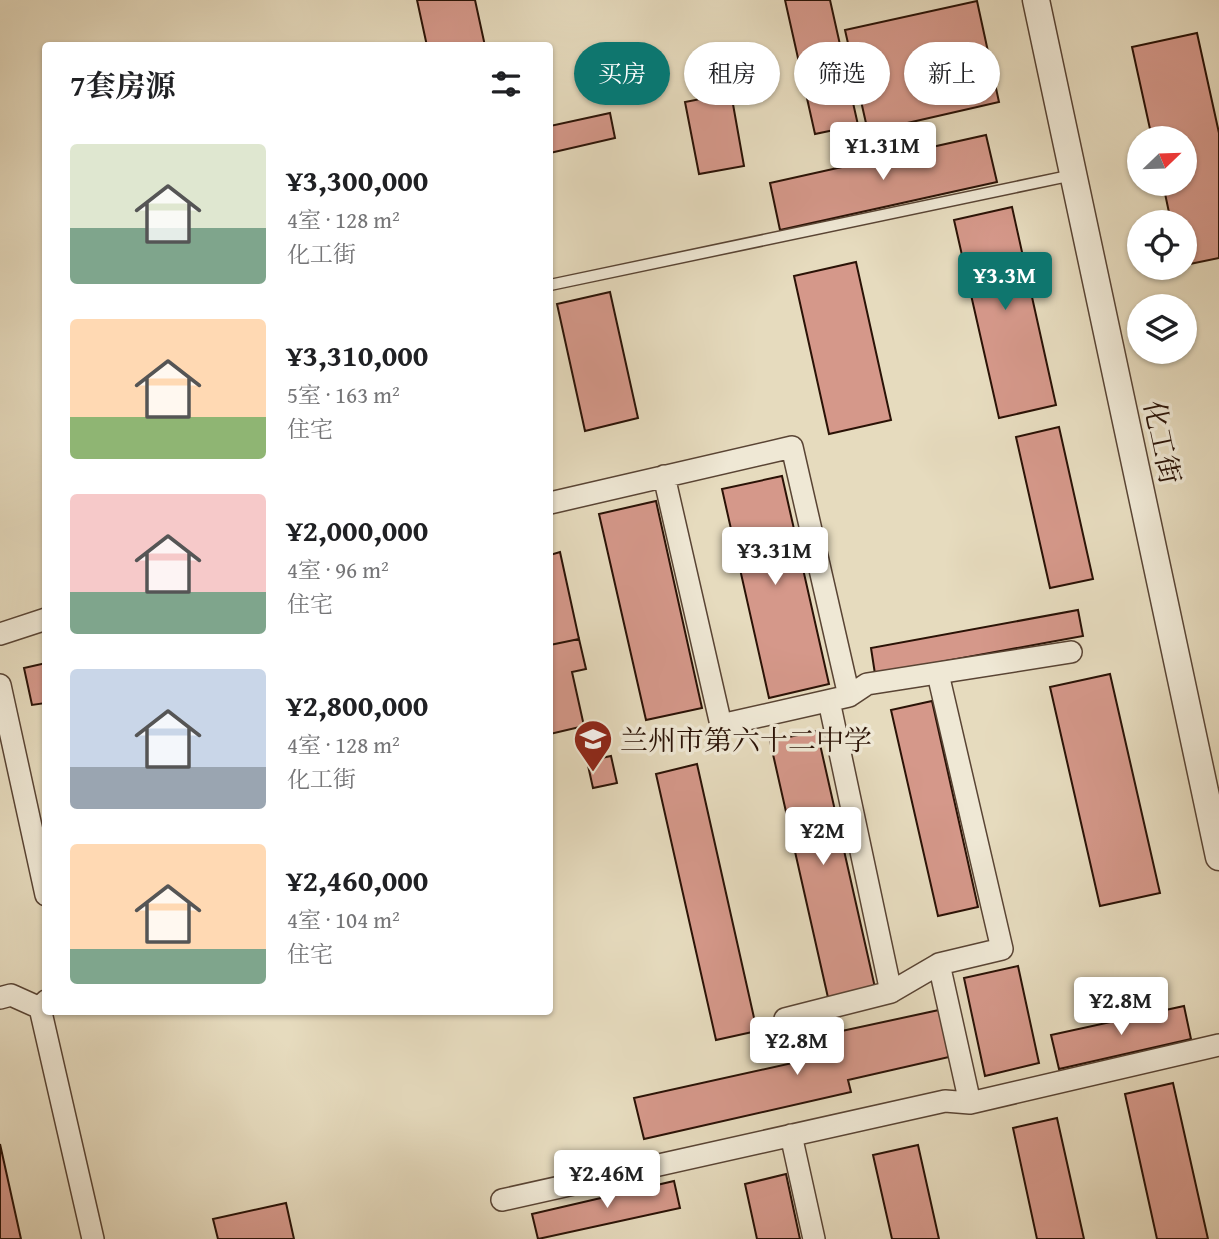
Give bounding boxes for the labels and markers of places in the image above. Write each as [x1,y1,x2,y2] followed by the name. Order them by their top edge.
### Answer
[826,122,940,182] pin: ¥1.31M
[956,252,1054,312] pin: ¥3.3M
[718,528,832,587] pin: ¥3.31M
[572,718,614,773] school or university icon: 兰州市第六十二中学
[620,719,872,760] place label: 兰州市第六十二中学
[789,808,857,867] pin: ¥2M
[1072,978,1170,1037] pin: ¥2.8M
[748,1018,846,1077] pin: ¥2.8M
[550,1150,664,1210] pin: ¥2.46M

